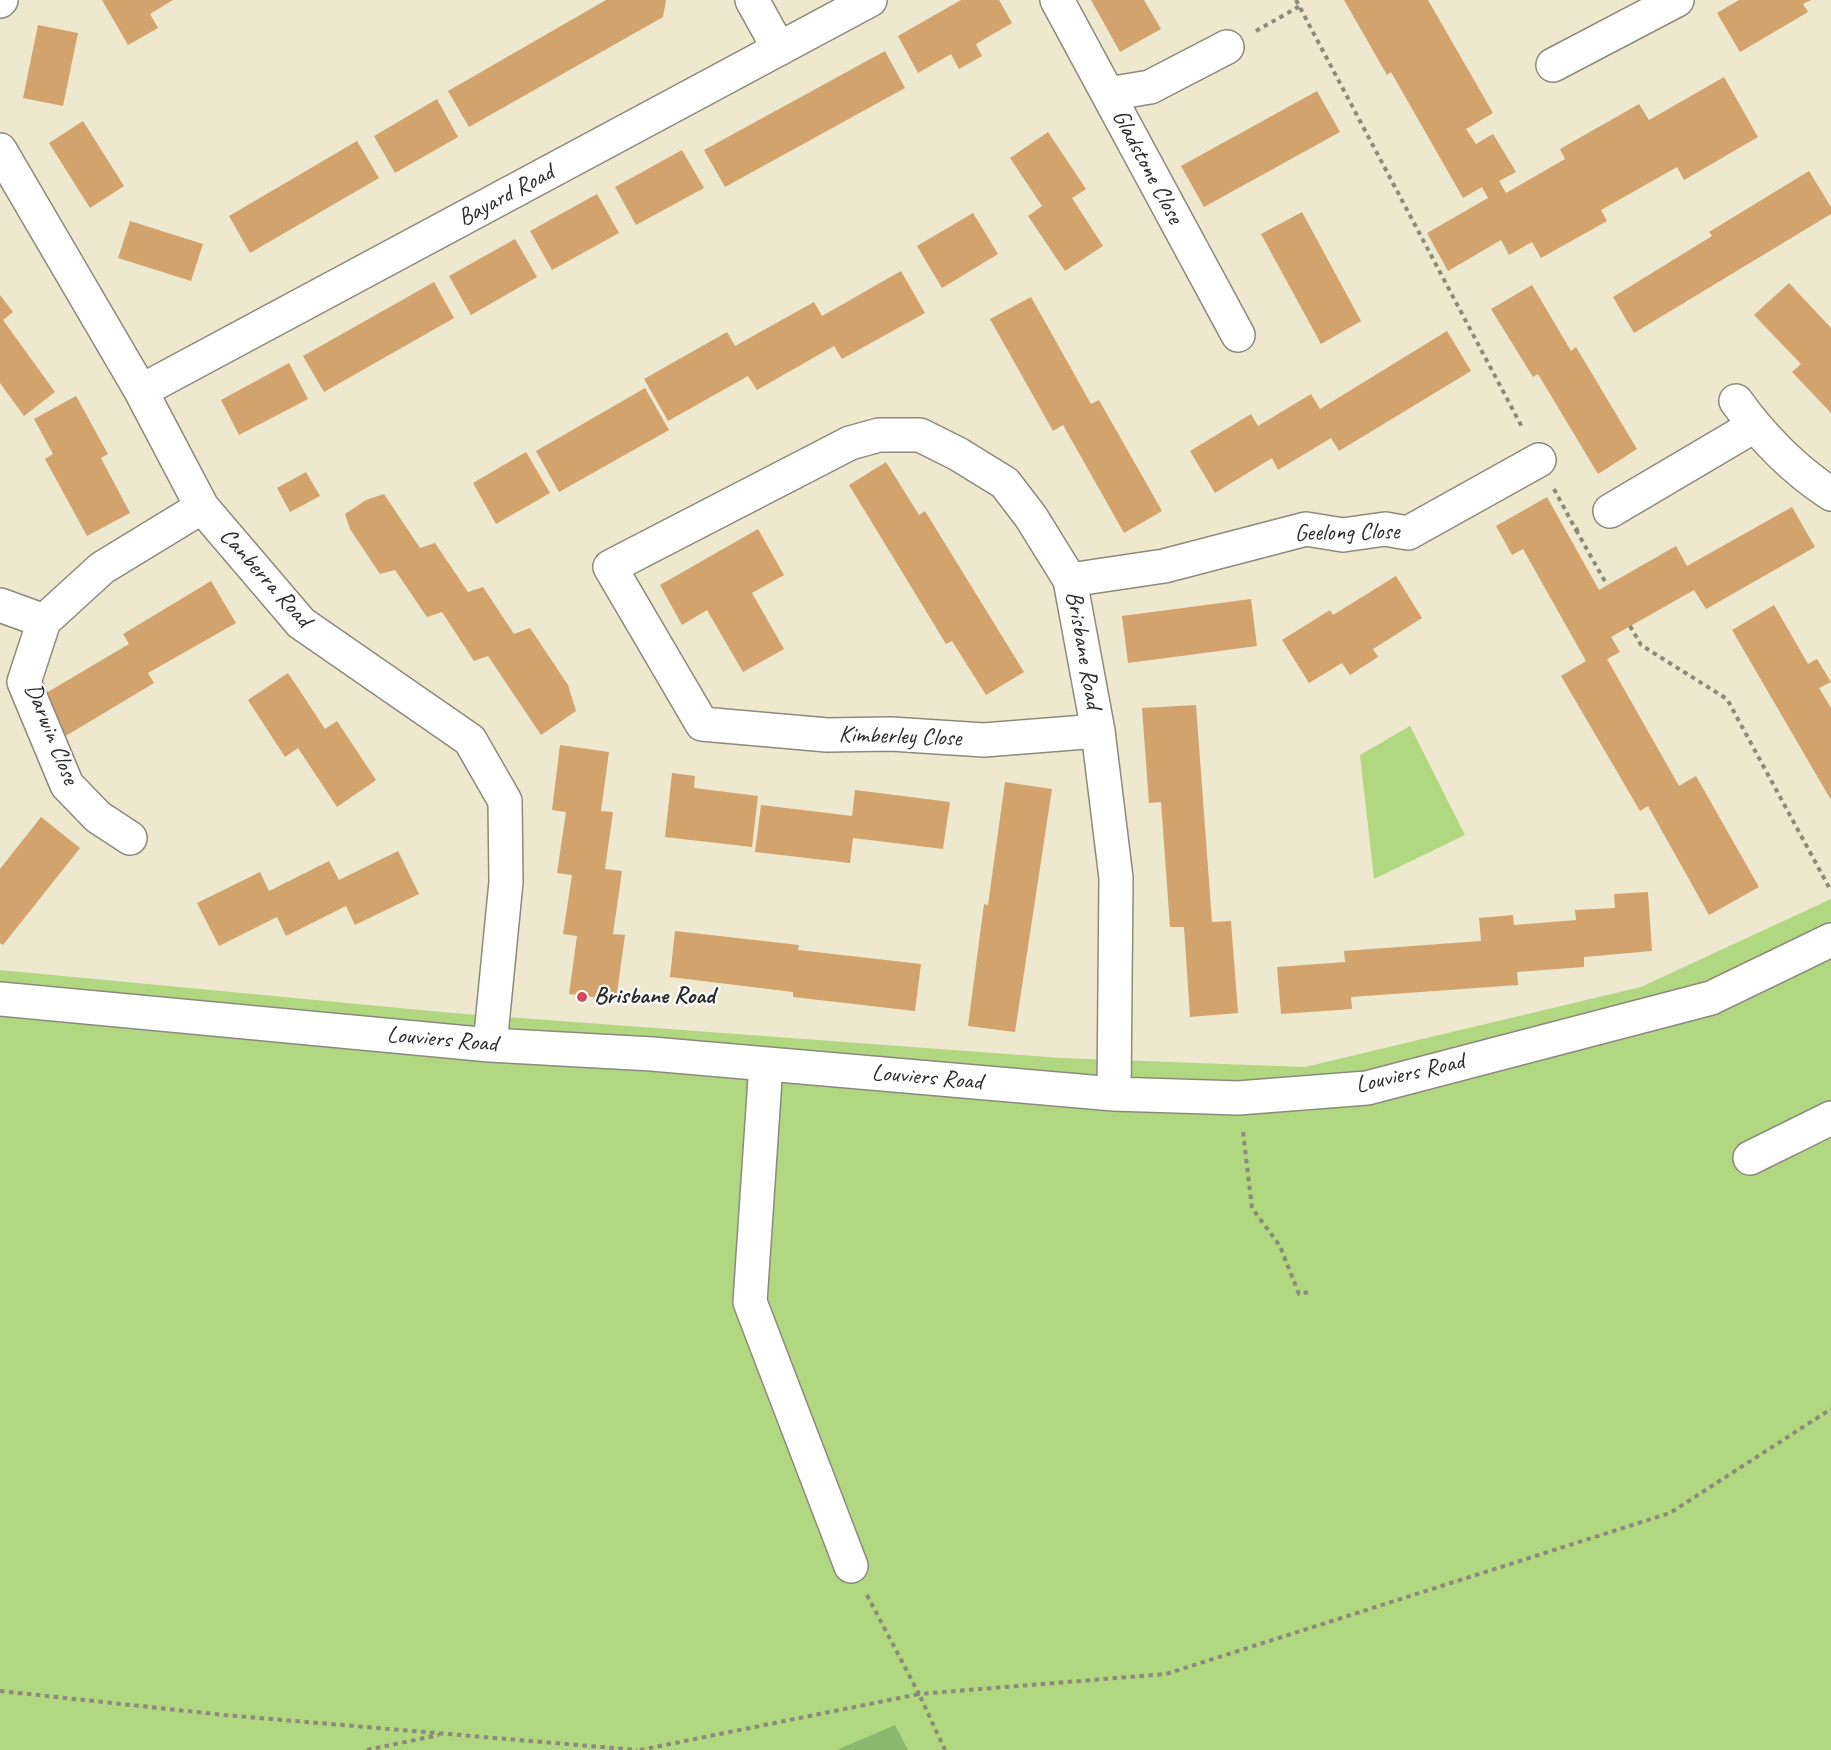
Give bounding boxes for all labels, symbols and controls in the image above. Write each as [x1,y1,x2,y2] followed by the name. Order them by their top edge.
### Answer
[1105,105,1189,229] street label: Gladstone Close
[453,159,559,233] street label: Bayard Road
[1294,518,1400,548] street label: Geelong Close
[213,522,317,634] street label: Canberra Road
[1059,589,1107,711] street label: Brisbane Road
[18,679,84,789] street label: Darwin Close
[838,720,962,754] street label: Kimberley Close
[594,983,715,1011] place label: Brisbane Road
[575,990,589,1004] marker: Brisbane Road
[386,1021,498,1059] street label: Louviers Road
[1353,1048,1467,1100] street label: Louviers Road
[871,1059,983,1097] street label: Louviers Road

